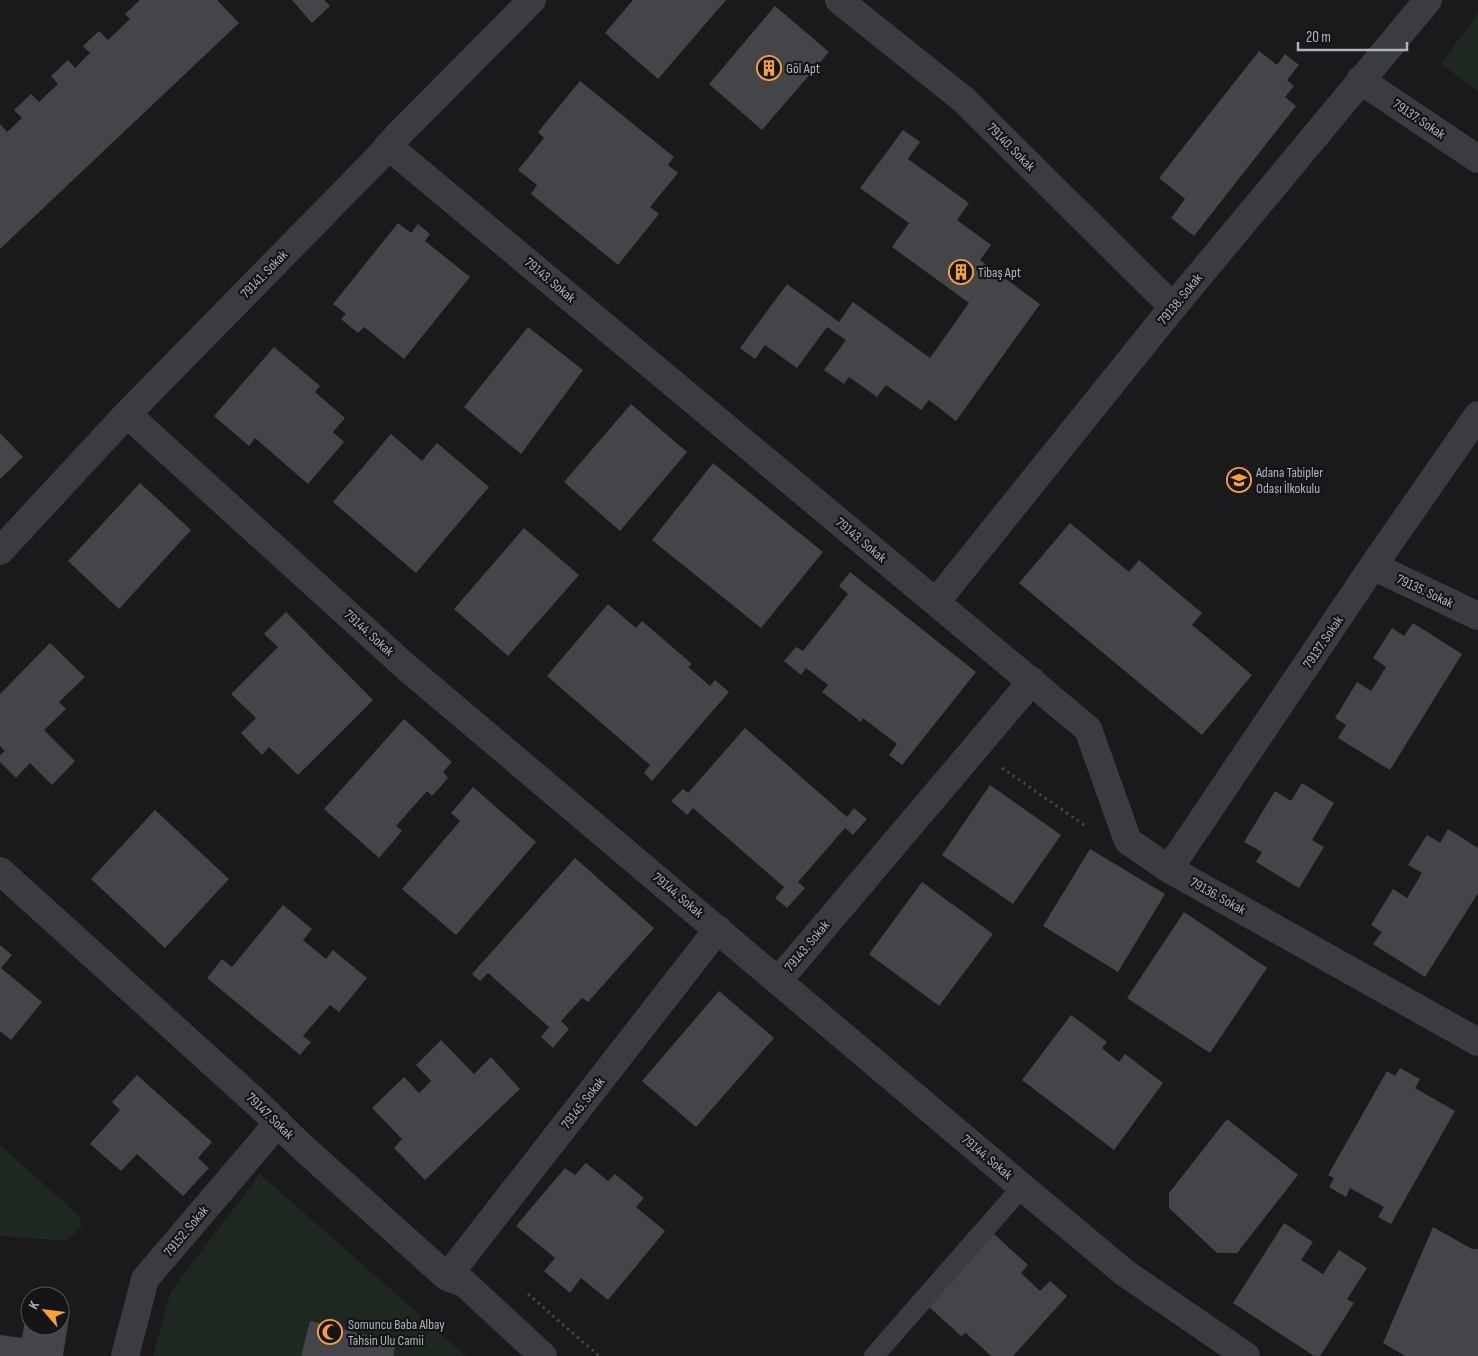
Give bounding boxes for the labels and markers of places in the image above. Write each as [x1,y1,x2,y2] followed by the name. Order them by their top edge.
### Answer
[756,55,782,81] building icon: Göl Apt
[786,60,820,77] place label: Göl Apt
[948,259,974,285] building icon: Tibaş Apt
[978,264,1021,281] place label: Tibaş Apt
[1255,464,1323,497] place label: Adana Tabipler Odası İlkokulu
[1226,467,1252,493] school or university icon: Adana Tabipler Odası İlkokulu
[348,1316,445,1349] place label: Somuncu Baba Albay Tahsin Ulu Camii
[317,1319,343,1345] mosque icon: Somuncu Baba Albay Tahsin Ulu Camii

